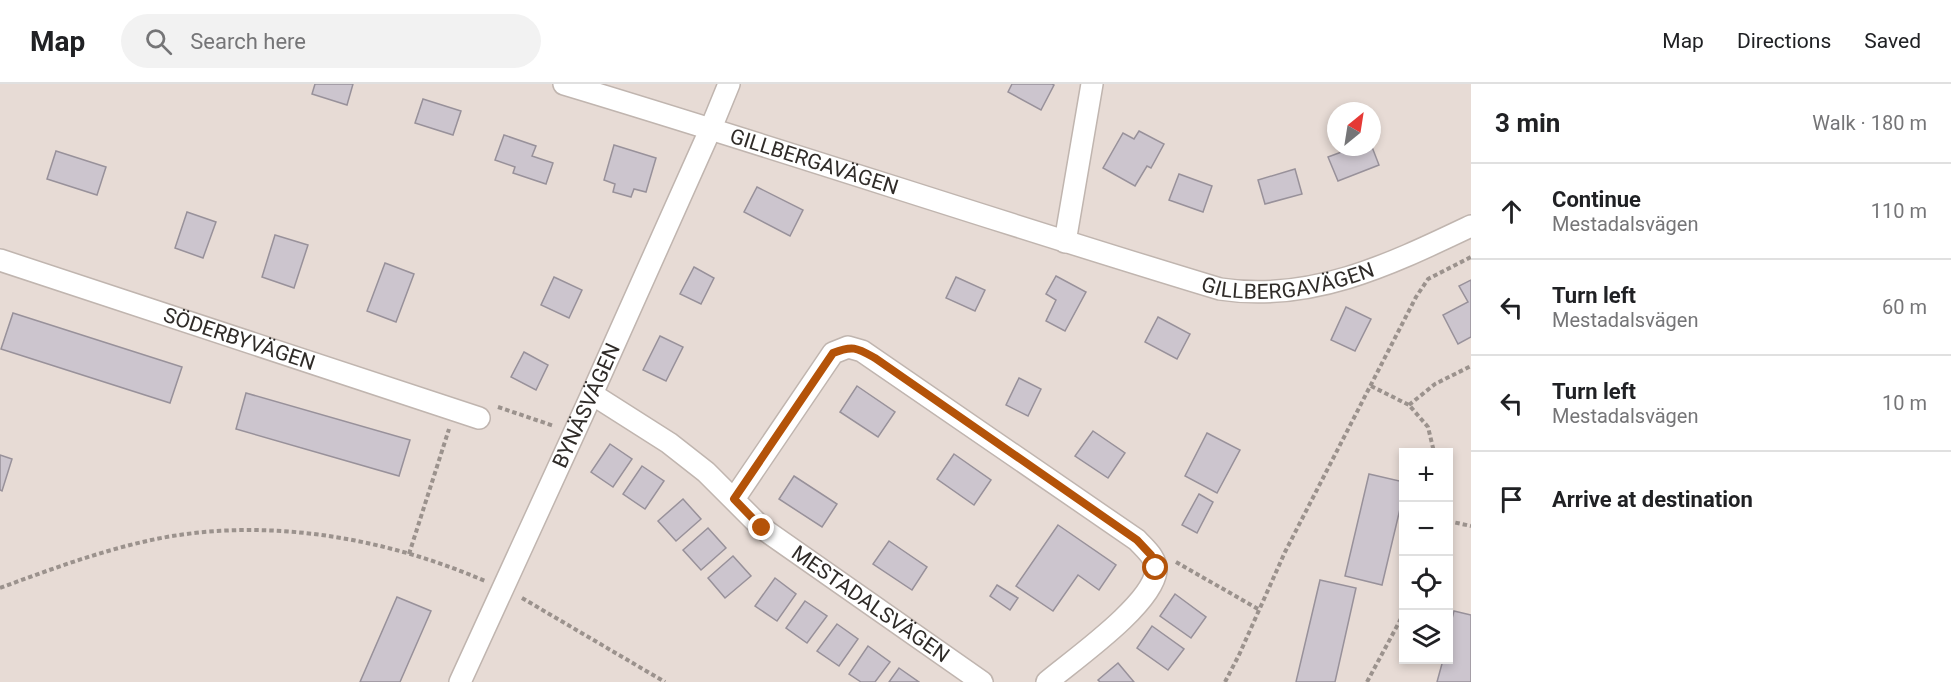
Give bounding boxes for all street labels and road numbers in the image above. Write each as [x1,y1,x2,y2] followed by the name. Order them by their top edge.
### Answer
[727,124,901,200] street label: GILLBERGAVÄGEN
[1198,258,1377,304] street label: GILLBERGAVÄGEN
[160,303,318,375] street label: SÖDERBYVÄGEN
[548,340,625,472] street label: BYNÄSVÄGEN
[787,541,954,667] street label: MESTADALSVÄGEN

